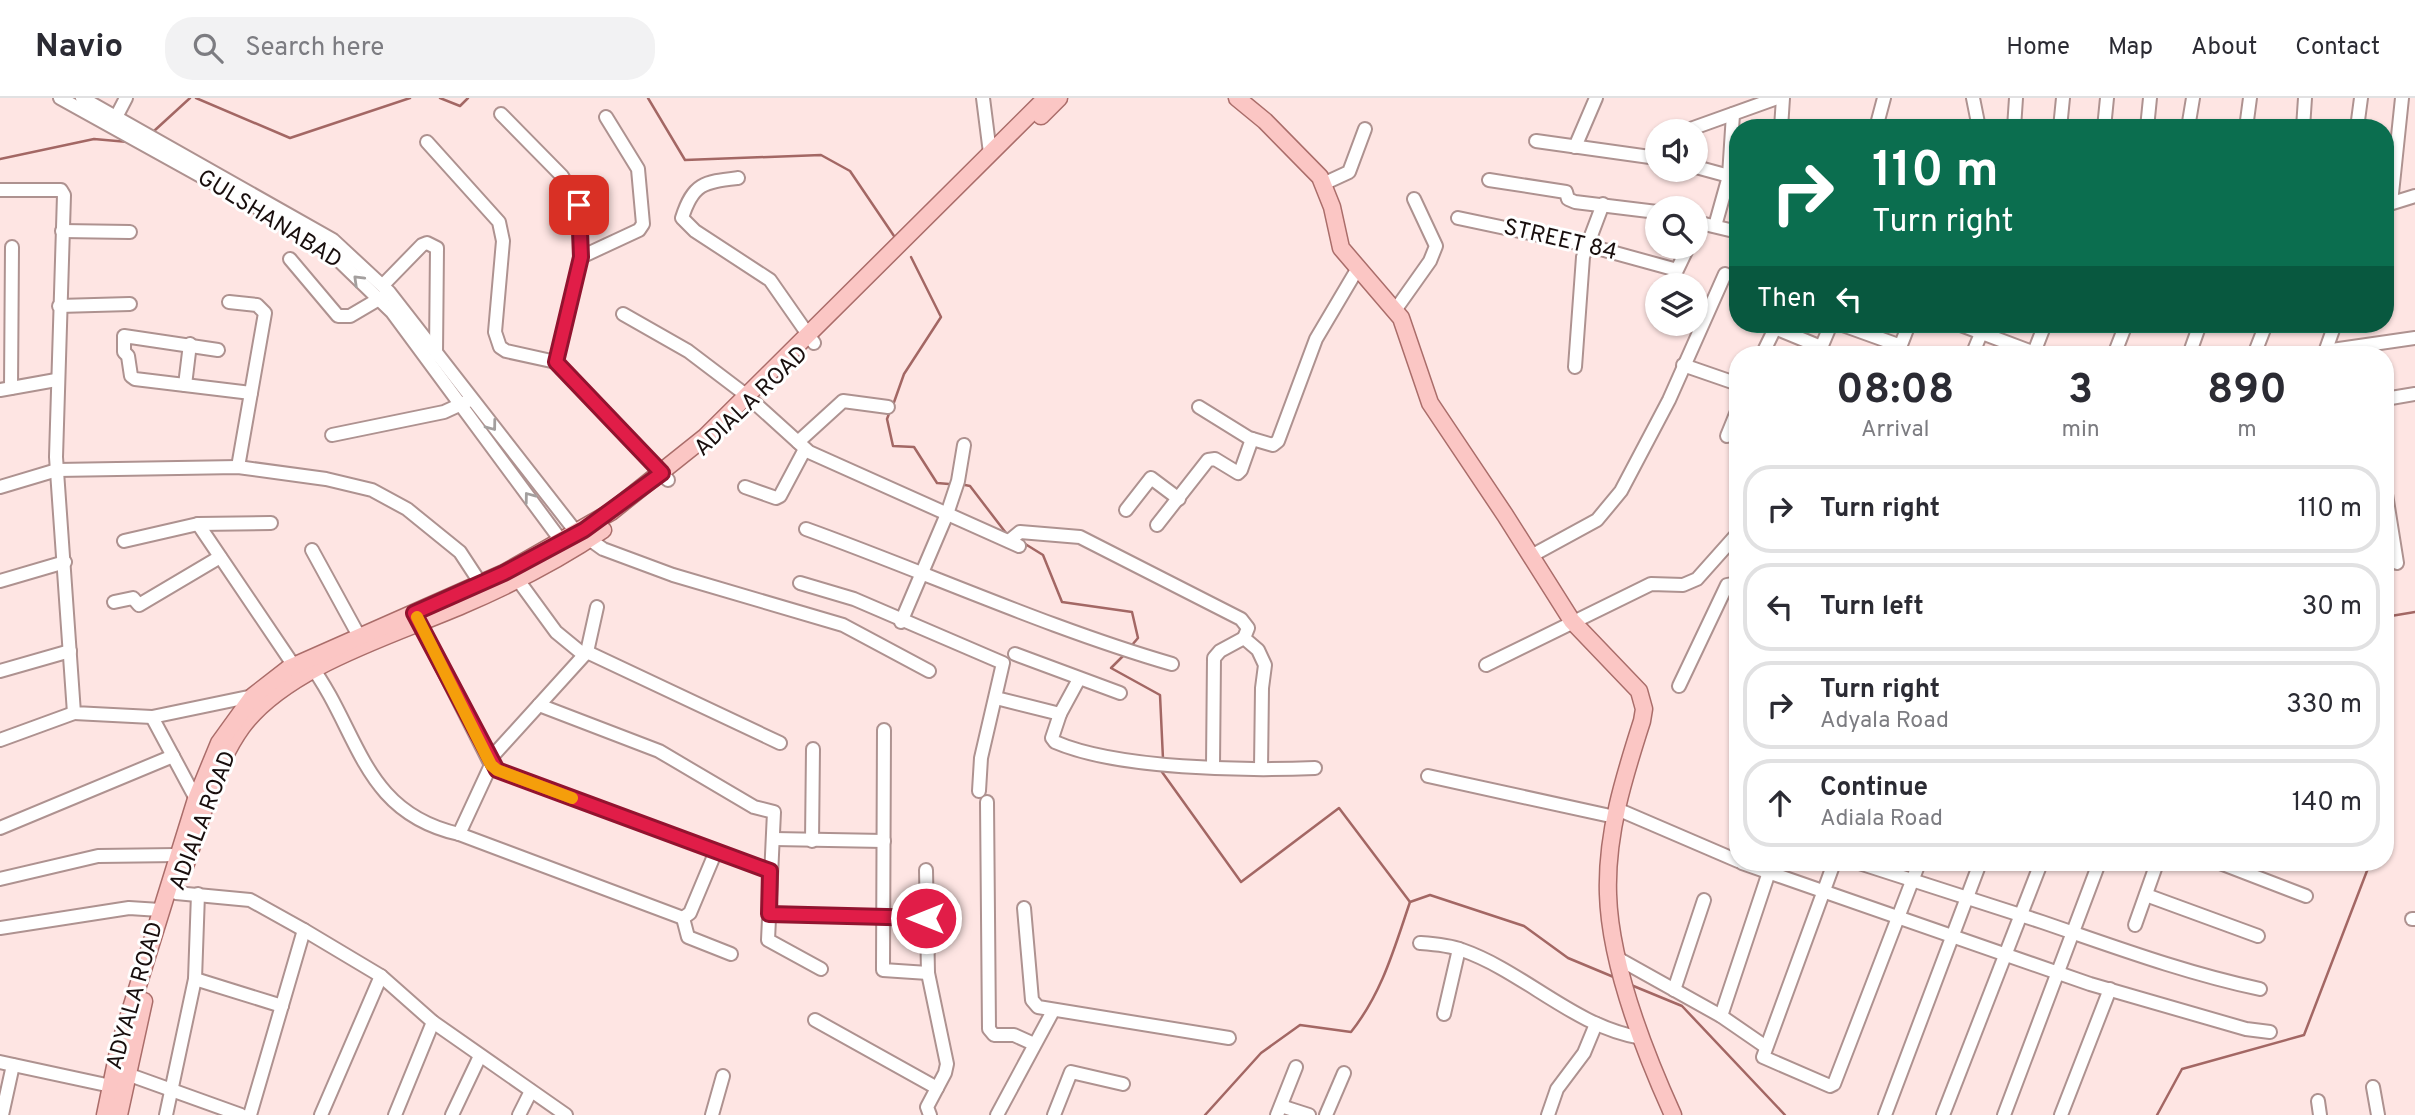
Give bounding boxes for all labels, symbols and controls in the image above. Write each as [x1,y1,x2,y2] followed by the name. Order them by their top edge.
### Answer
[165,17,655,80] search box
[35,27,123,69] text: Navio
[189,29,227,67] icon: search
[245,32,384,65] text: Search here
[2006,33,2070,63] text: Home
[2108,33,2153,63] text: Map
[2191,33,2257,63] text: About
[2295,33,2380,63] text: Contact
[1645,119,1708,336] map controls
[1645,119,1708,182] button: sound
[1872,142,1999,204] text: 110 m
[1757,147,1848,238] icon: right
[191,164,347,276] street label: GULSHANABAD
[549,175,609,235] pin
[560,186,598,224] icon: arrive
[1645,196,1708,259] button: search
[1872,203,2014,243] text: Turn right
[1500,214,1620,268] street label: STREET 84
[1645,273,1708,336] button: layers
[354,276,367,288] one-way arrow
[1830,280,1868,318] icon: left
[1757,283,1816,316] text: Then
[689,340,815,464] street label: ADIALA ROAD
[1836,365,1954,418] text: 08:08
[2068,365,2093,418] text: 3
[2207,365,2287,418] text: 890
[1861,416,1930,445] text: Arrival
[2062,416,2100,445] text: min
[2237,416,2257,445] text: m
[484,418,496,431] one-way arrow
[1761,490,1799,528] icon: right
[525,492,537,505] one-way arrow
[1820,493,1940,526] text: Turn right
[2298,493,2362,526] text: 110 m
[1761,588,1799,626] icon: left
[1820,591,1924,624] text: Turn left
[2302,591,2362,624] text: 30 m
[1820,674,1940,707] text: Turn right
[1761,686,1799,724] icon: right
[2286,689,2362,722] text: 330 m
[1820,707,1949,736] text: Adyala Road
[164,747,244,895] street label: ADIALA ROAD
[1820,772,1928,805] text: Continue
[1761,784,1799,822] icon: ahead
[2292,787,2362,820] text: 140 m
[1820,805,1943,834] text: Adiala Road
[889,881,963,955] position arrow
[101,919,171,1073] street label: ADYALA ROAD

